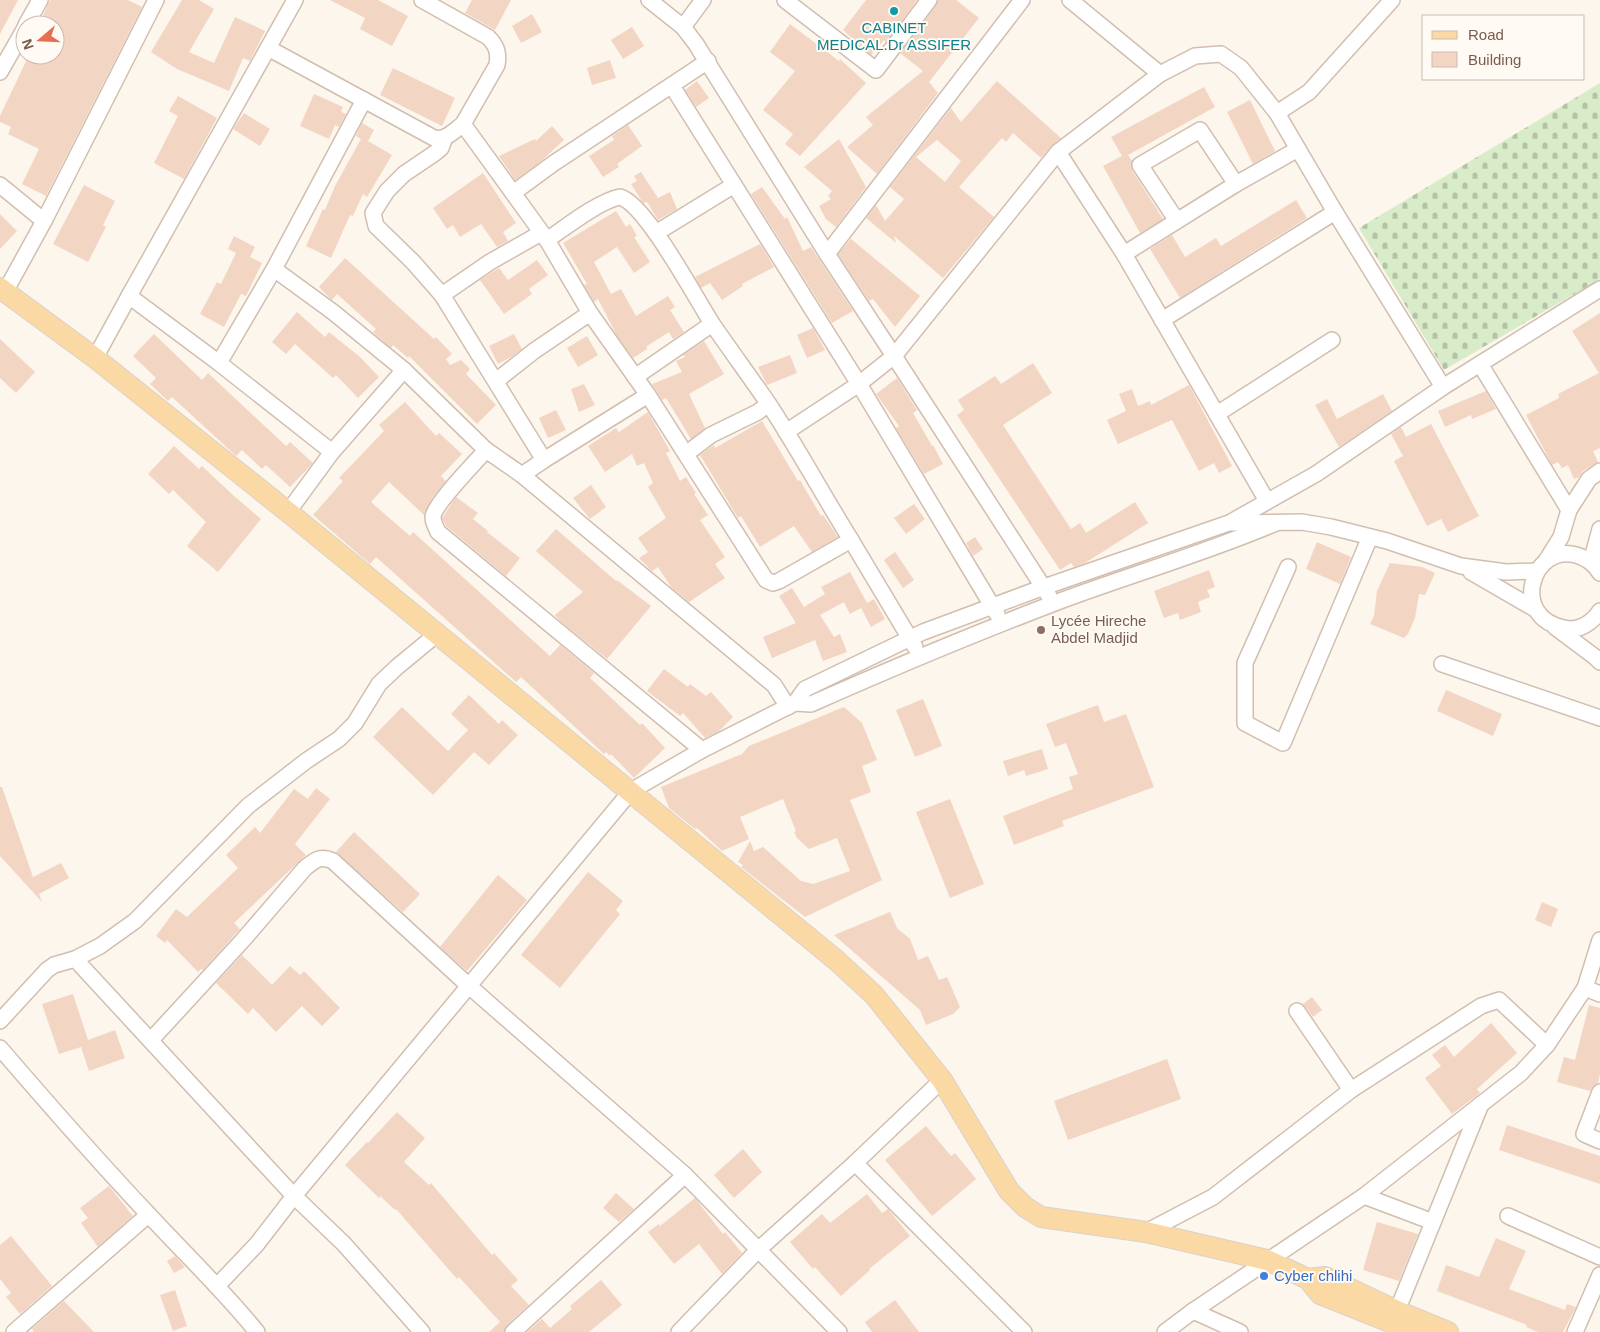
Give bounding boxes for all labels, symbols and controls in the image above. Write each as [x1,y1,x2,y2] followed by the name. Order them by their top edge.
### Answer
[888,5,900,17] marker: CABINET MEDICAL.Dr ASSIFER
[15,15,65,65] north arrow
[1422,15,1585,80] legend
[817,19,971,53] place label: CABINET MEDICAL.Dr ASSIFER
[1468,26,1504,43] text: Road
[18,37,37,52] text: N
[1468,51,1521,68] text: Building
[1051,612,1146,646] place label: Lycée Hireche Abdel Madjid
[1035,624,1047,636] marker: Lycée Hireche Abdel Madjid
[1274,1267,1352,1284] place label: Cyber chlihi
[1258,1270,1270,1282] marker: Cyber chlihi

